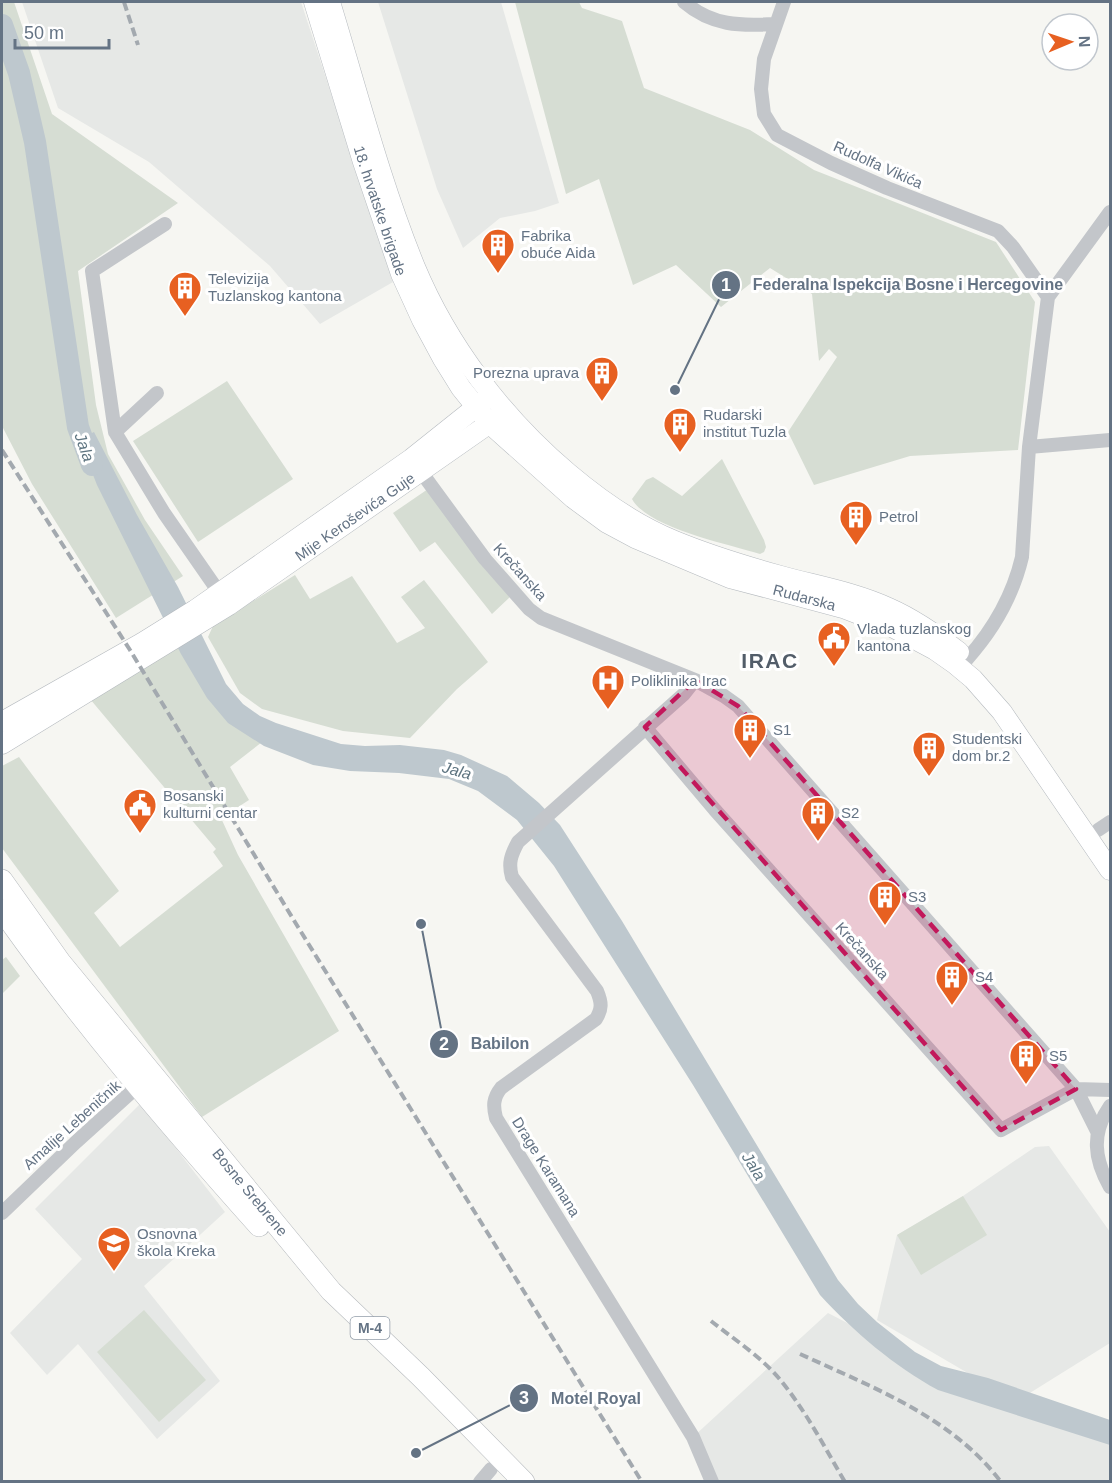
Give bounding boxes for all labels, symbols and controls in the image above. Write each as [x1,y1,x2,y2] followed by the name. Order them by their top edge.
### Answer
[15,12,110,50] scale bar
[1040,12,1100,72] north arrow
[24,23,64,43] text: 50 m
[1076,35,1093,48] text: N
[831,137,926,192] street label: Rudolfa Vikića
[351,144,410,278] street label: 18. hrvatske brigade
[480,227,516,274] building icon: Fabrika obuće Aida
[521,227,596,261] place label: Fabrika obuće Aida
[711,268,1075,302] callout: Federalna Ispekcija Bosne i Hercegovine
[167,270,203,317] building icon: Televizija Tuzlanskog kantona
[208,270,342,304] place label: Televizija Tuzlanskog kantona
[721,275,731,295] text: 1
[753,276,1063,293] text: Federalna Ispekcija Bosne i Hercegovine
[584,355,620,402] building icon: Porezna uprava
[473,364,580,381] place label: Porezna uprava
[662,406,698,453] building icon: Rudarski institut Tuzla
[703,406,787,440] place label: Rudarski institut Tuzla
[71,430,98,464] water label: Jala
[292,469,418,564] street label: Mije Keroševića Guje
[838,499,874,546] building icon: Petrol
[879,508,918,525] place label: Petrol
[490,540,551,604] street label: Krečanska
[771,581,838,614] street label: Rudarska
[816,620,852,667] public building icon: Vlada tuzlanskog kantona
[857,620,971,654] place label: Vlada tuzlanskog kantona
[741,649,799,672] district label: IRAC
[590,663,626,710] hospital icon: Poliklinika Irac
[631,672,727,689] place label: Poliklinika Irac
[732,712,768,759] building icon: S1
[773,721,791,738] place label: S1
[911,730,947,777] building icon: Studentski dom br.2
[952,730,1022,764] place label: Studentski dom br.2
[439,758,473,783] water label: Jala
[122,787,158,834] public building icon: Bosanski kulturni centar
[163,787,257,821] place label: Bosanski kulturni centar
[800,795,836,842] building icon: S2
[841,804,859,821] place label: S2
[867,879,903,926] building icon: S3
[908,888,926,905] place label: S3
[832,919,893,983] street label: Krečanska
[934,959,970,1006] building icon: S4
[975,968,993,985] place label: S4
[429,1027,541,1061] callout: Babilon
[439,1034,449,1054] text: 2
[471,1035,529,1052] text: Babilon
[1008,1038,1044,1085] building icon: S5
[1049,1047,1067,1064] place label: S5
[20,1076,124,1173] street label: Amalije Lebeničnik
[509,1114,584,1220] street label: Drage Karamana
[209,1145,291,1239] street label: Bosne Srebrene
[738,1148,769,1183] water label: Jala
[96,1225,132,1272] school or university icon: Osnovna škola Kreka
[137,1225,216,1259] place label: Osnovna škola Kreka
[350,1317,389,1339] road number: M-4
[509,1381,653,1415] callout: Motel Royal
[519,1388,529,1408] text: 3
[551,1390,641,1407] text: Motel Royal

